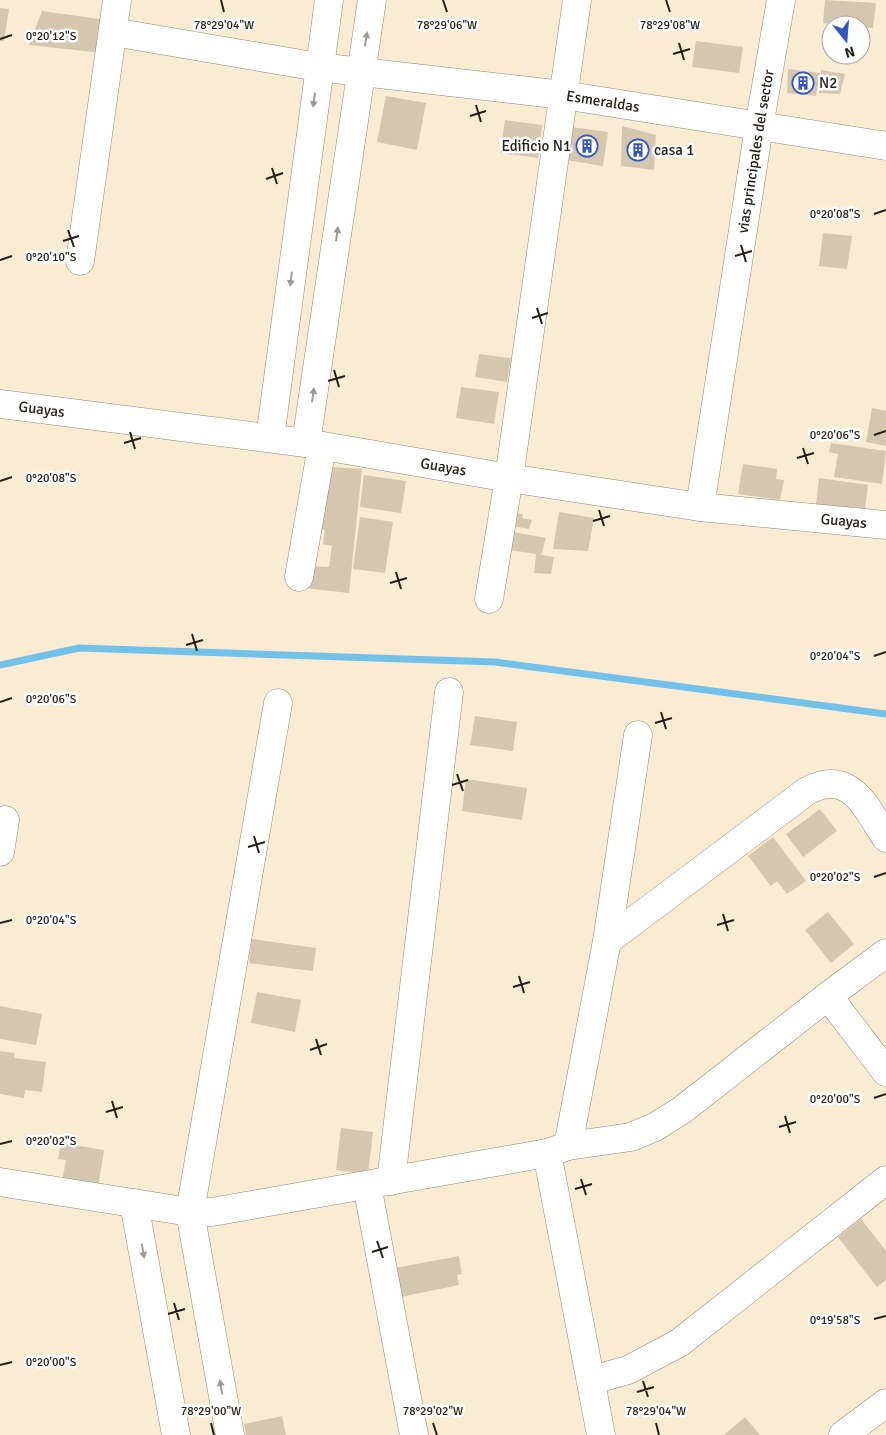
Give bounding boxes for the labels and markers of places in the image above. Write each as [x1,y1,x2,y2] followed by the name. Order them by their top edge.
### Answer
[791,71,815,95] building icon: N2
[819,74,837,92] place label: N2
[575,134,599,158] building icon: Edificio N1
[501,137,571,155] place label: Edificio N1
[626,138,650,162] building icon: casa 1
[654,141,694,159] place label: casa 1

